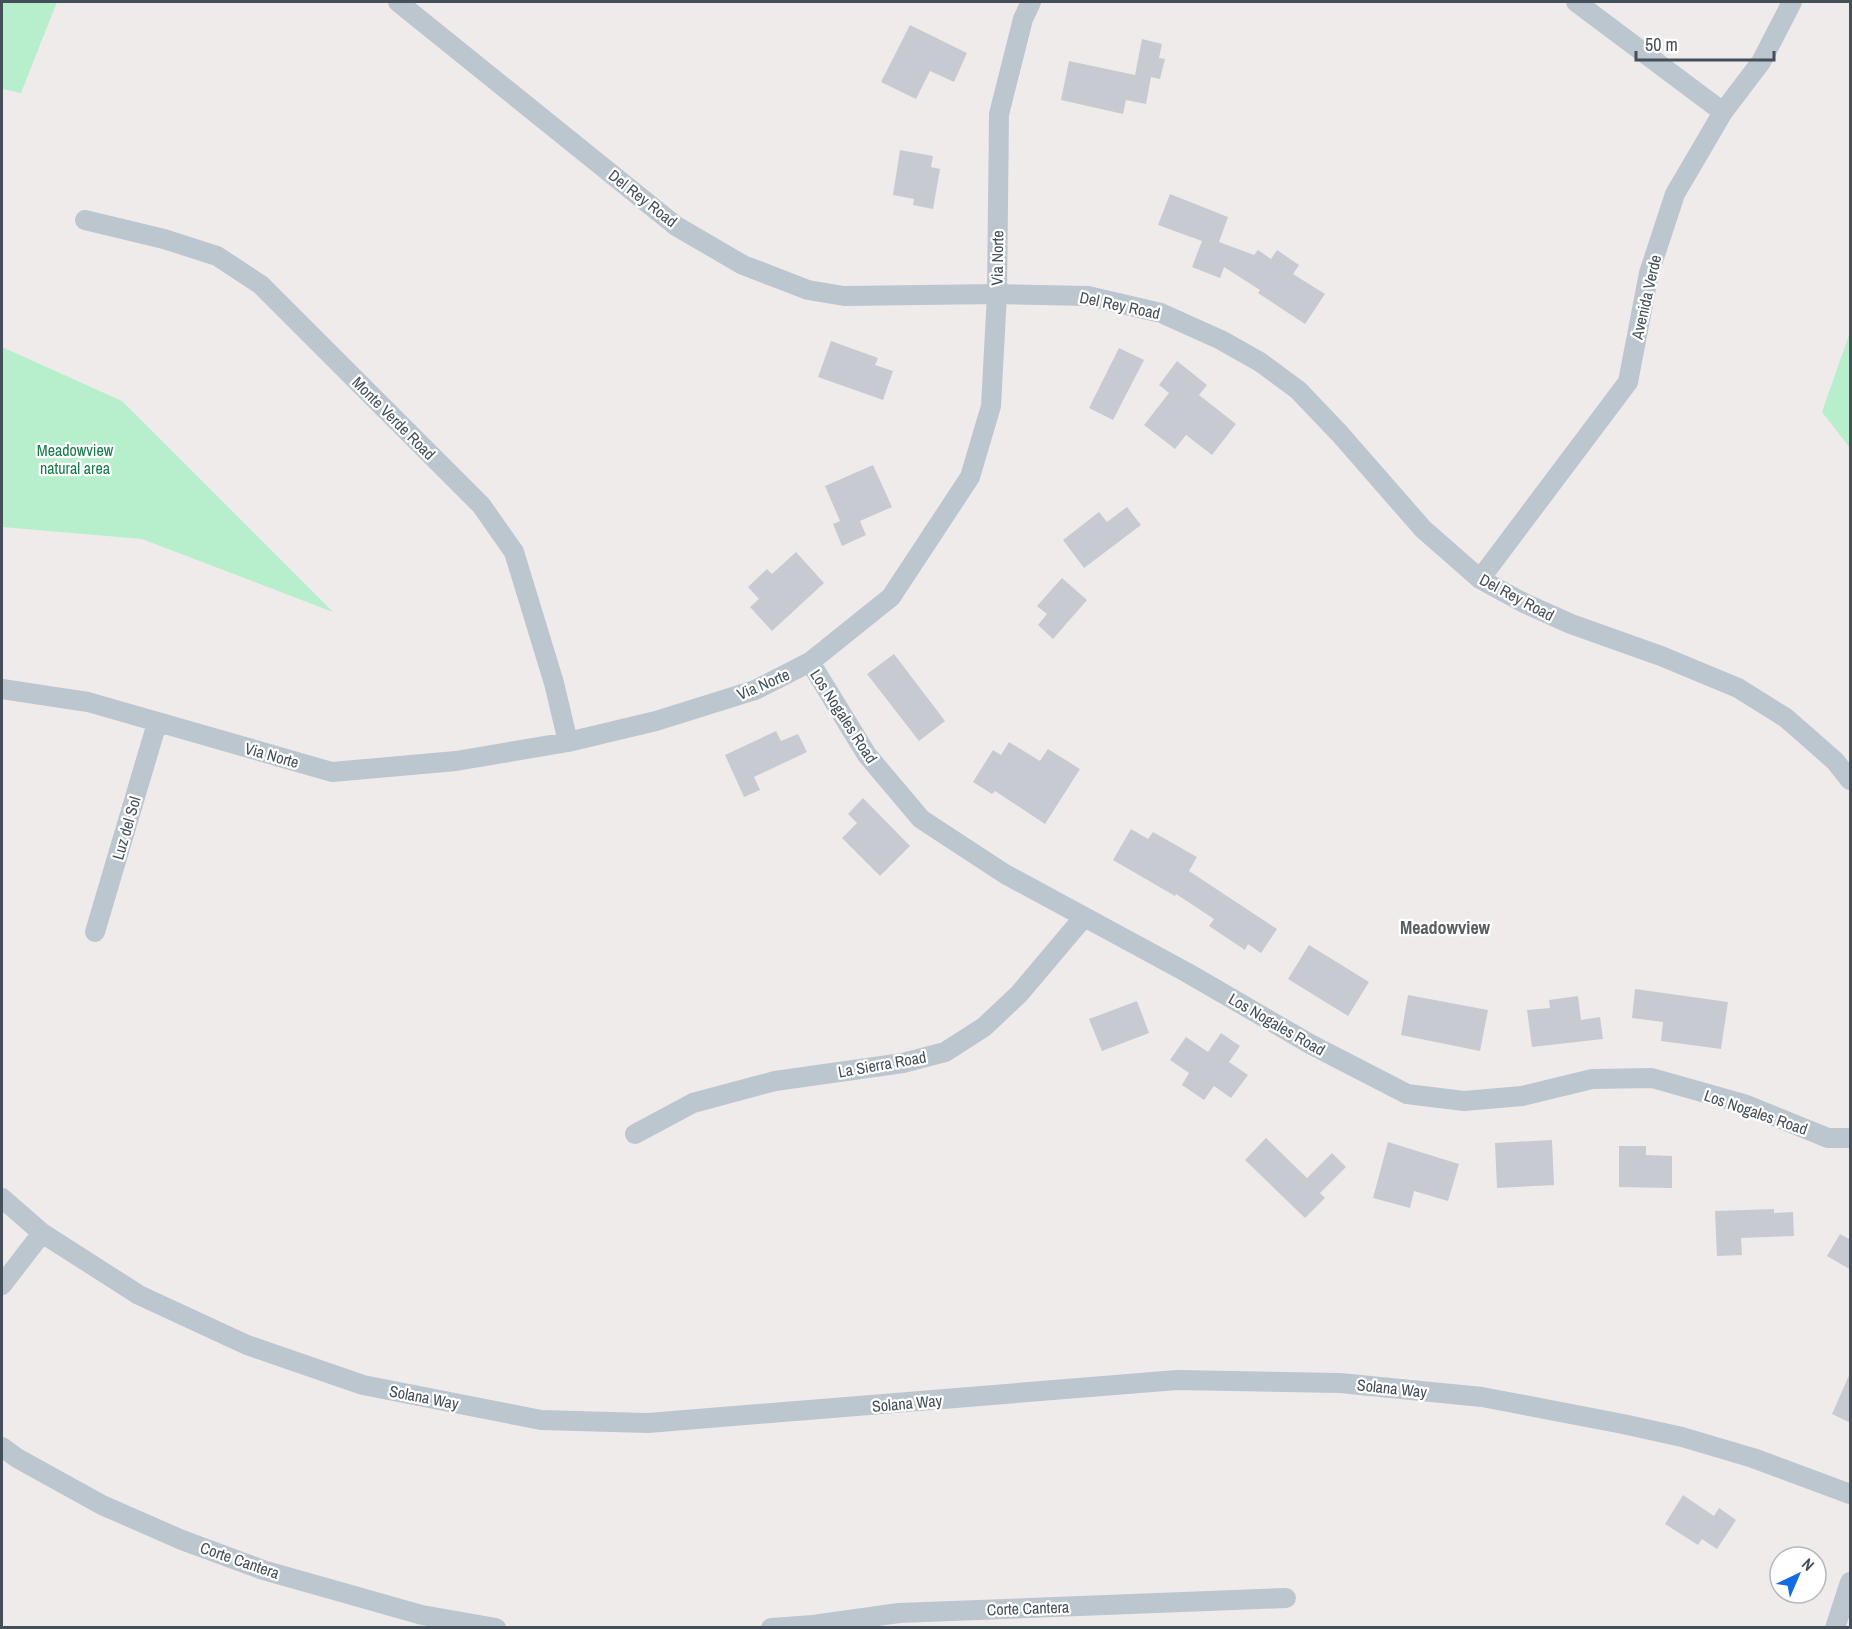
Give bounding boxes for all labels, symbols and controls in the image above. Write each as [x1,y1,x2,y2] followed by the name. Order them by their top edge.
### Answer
[1636,24,1774,62] scale bar
[1645,32,1678,57] text: 50 m
[604,164,682,232] street label: Del Rey Road
[986,230,1008,286] street label: Via Norte
[1625,253,1666,342] street label: Avenida Verde
[1078,286,1162,324] street label: Del Rey Road
[348,372,440,464] street label: Monte Verde Road
[37,439,114,479] park label: Meadowview natural area
[1476,568,1558,626] street label: Del Rey Road
[733,663,793,705] street label: Via Norte
[805,665,883,767] street label: Los Nogales Road
[242,737,302,773] street label: Via Norte
[106,794,146,862] street label: Luz del Sol
[1400,915,1491,940] district label: Meadowview
[1225,987,1329,1061] street label: Los Nogales Road
[836,1045,928,1083] street label: La Sierra Road
[1701,1084,1811,1140] street label: Los Nogales Road
[1356,1373,1429,1403] street label: Solana Way
[387,1379,461,1415] street label: Solana Way
[871,1389,943,1417] street label: Solana Way
[197,1536,283,1584] street label: Corte Cantera
[1768,1545,1828,1605] north arrow
[1797,1553,1819,1575] text: N
[986,1596,1070,1620] street label: Corte Cantera

